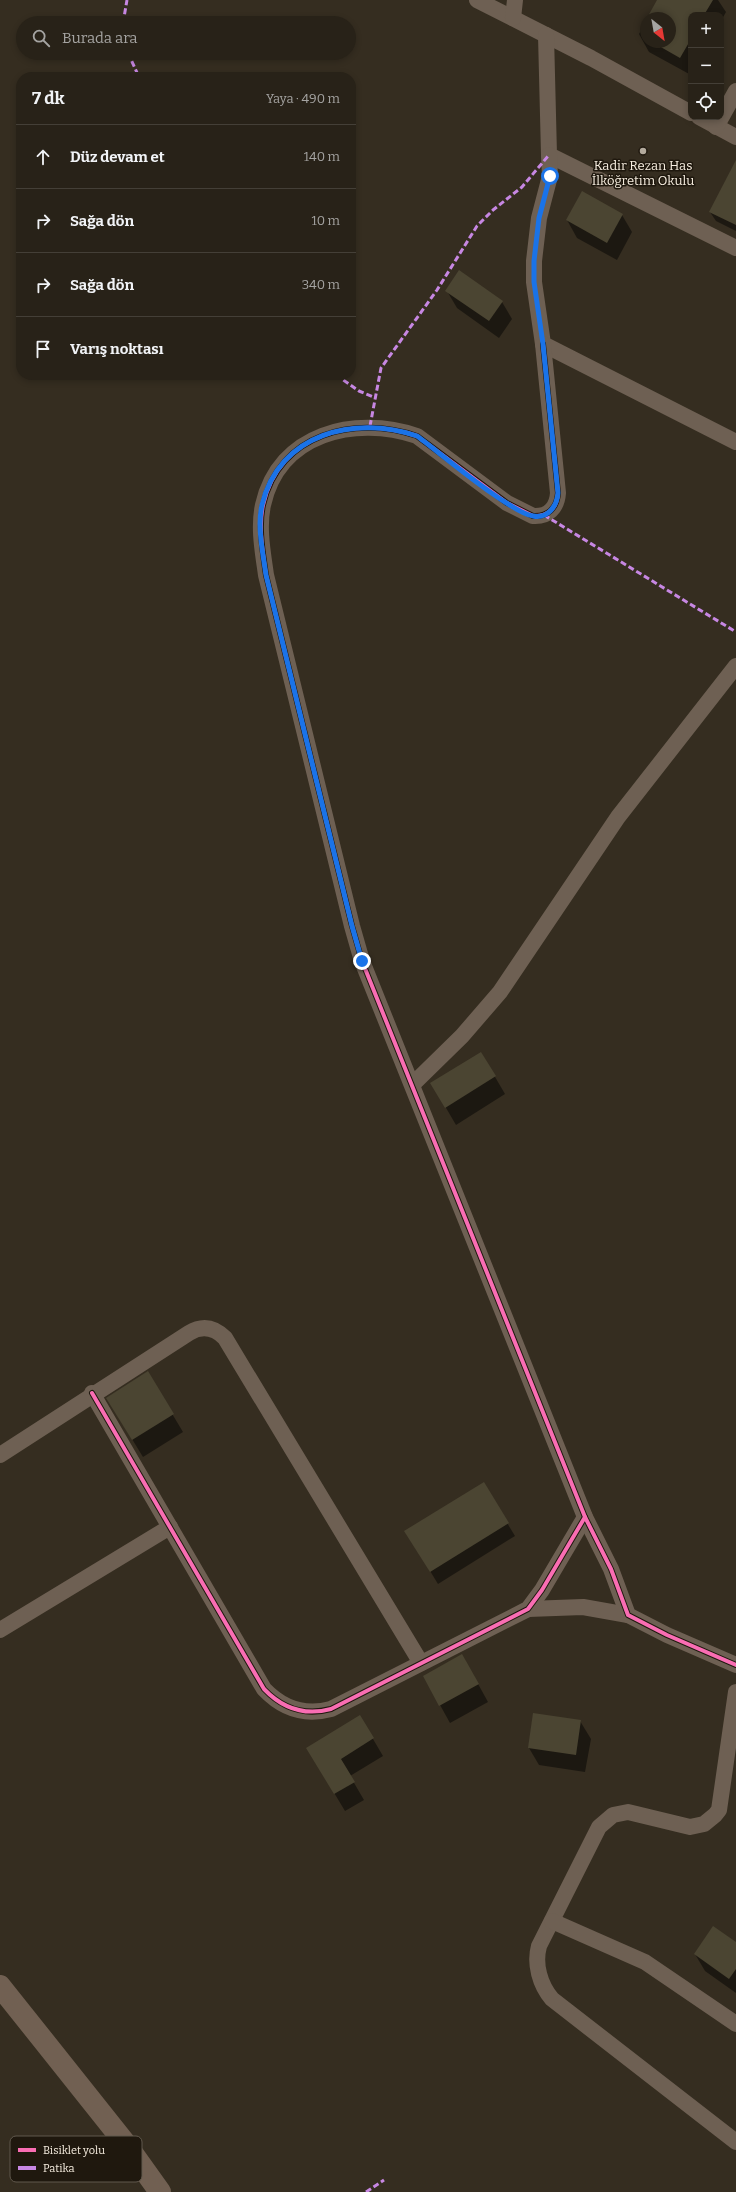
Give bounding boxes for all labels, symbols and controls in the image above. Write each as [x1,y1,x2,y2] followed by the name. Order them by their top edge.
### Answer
[640,12,676,48] north arrow
[688,12,724,120] map controls
[688,12,724,48] button: +
[16,16,356,60] search box
[30,27,52,49] icon: search
[62,29,138,47] text: Burada ara
[688,48,724,84] button: −
[688,84,724,120] button: locate
[32,88,65,109] text: 7 dk
[266,91,340,106] text: Yaya · 490 m
[32,146,54,168] icon: ahead
[638,146,648,156] marker: Kadir Rezan Has İlköğretim Okulu
[70,148,165,166] text: Düz devam et
[304,149,340,164] text: 140 m
[592,158,694,188] place label: Kadir Rezan Has İlköğretim Okulu
[541,167,559,185] route start
[32,210,54,232] icon: right
[70,212,134,230] text: Sağa dön
[311,213,340,228] text: 10 m
[32,274,54,296] icon: right
[70,276,134,294] text: Sağa dön
[302,277,340,292] text: 340 m
[32,338,54,360] icon: arrive
[70,340,163,358] text: Varış noktası
[353,952,371,970] route end
[10,2136,142,2182] legend
[43,2144,105,2157] text: Bisiklet yolu
[43,2162,75,2175] text: Patika

